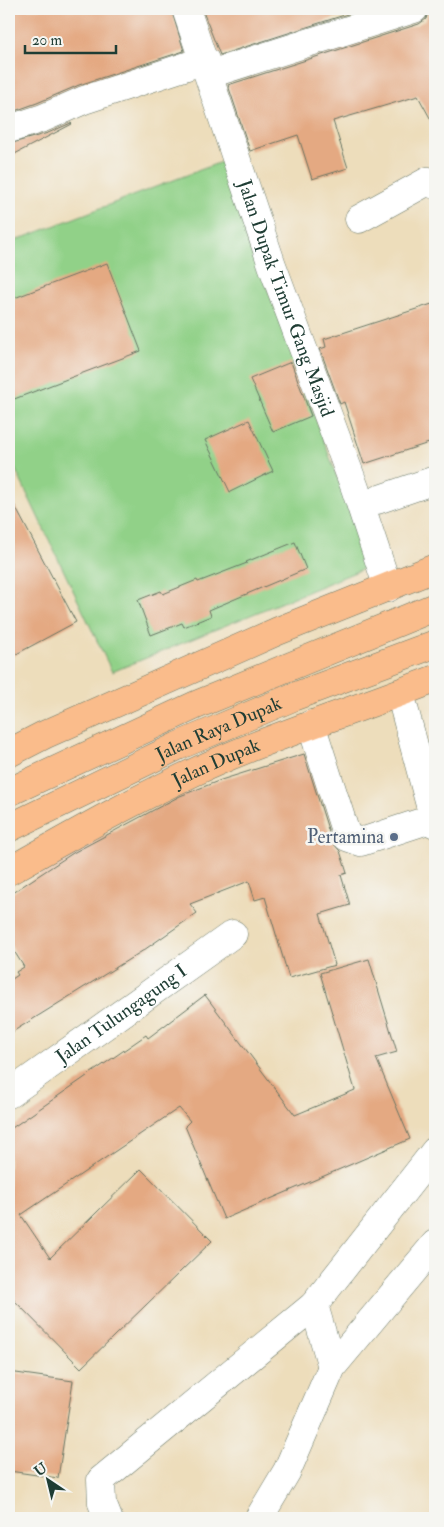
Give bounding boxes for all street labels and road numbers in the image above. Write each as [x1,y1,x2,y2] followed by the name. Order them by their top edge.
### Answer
[232,176,340,421] street label: Jalan Dupak Timur Gang Masjid
[151,691,285,767] street label: Jalan Raya Dupak
[168,733,264,793] street label: Jalan Dupak
[50,959,191,1069] street label: Jalan Tulungagung I

